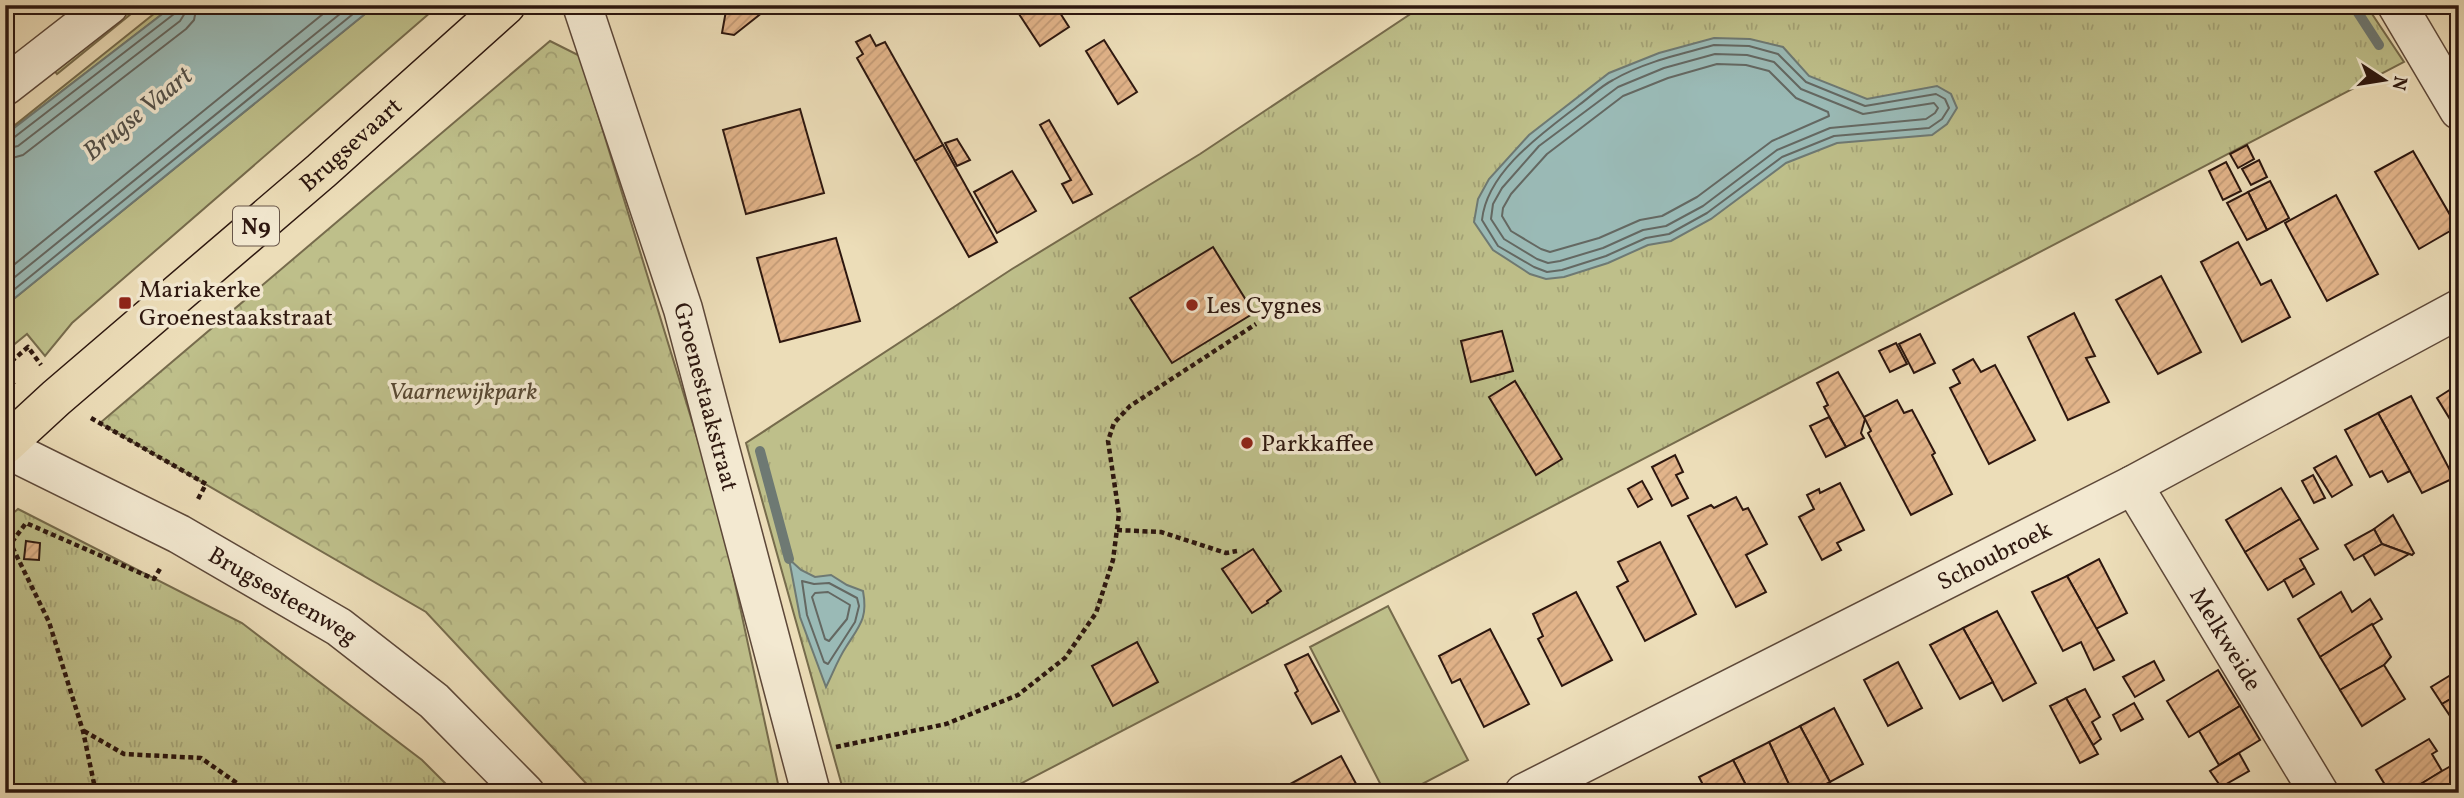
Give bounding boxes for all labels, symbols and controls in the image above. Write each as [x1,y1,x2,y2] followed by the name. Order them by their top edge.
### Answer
[2348,46,2418,116] north arrow
[76,59,201,170] water label: Brugse Vaart
[2384,74,2413,93] text: N
[293,91,411,201] street label: Brugsevaart
[233,206,279,246] road number: N9
[139,274,333,336] place label: Mariakerke Groenestaakstraat
[1206,290,1322,324] place label: Les Cygnes
[117,295,133,311] marker: Mariakerke Groenestaakstraat
[1184,297,1200,313] marker: Les Cygnes
[663,299,745,495] street label: Groenestaakstraat
[389,376,537,410] park label: Vaarnewijkpark
[1261,428,1374,462] place label: Parkkaffee
[1239,435,1255,451] marker: Parkkaffee
[1932,514,2058,600] street label: Schoubroek
[201,539,364,655] street label: Brugsesteenweg
[2180,582,2269,698] street label: Melkweide

